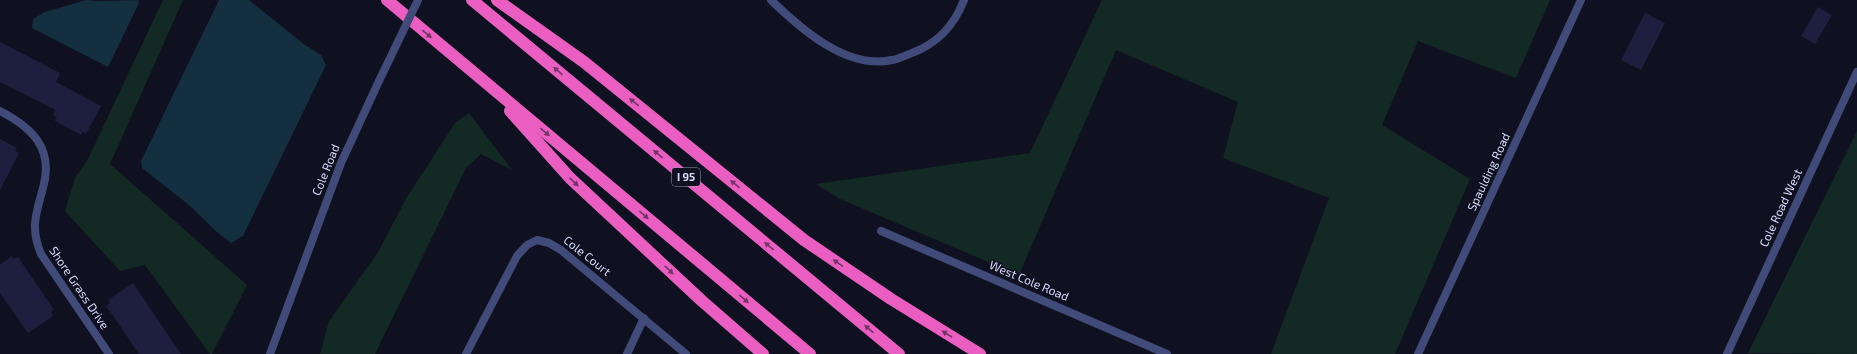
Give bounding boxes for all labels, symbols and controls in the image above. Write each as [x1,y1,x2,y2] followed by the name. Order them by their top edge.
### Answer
[422,30,433,38] one-way arrow
[553,67,564,76] one-way arrow
[628,98,639,107] one-way arrow
[539,128,550,137] one-way arrow
[1464,130,1512,213] street label: Spaulding Road
[308,142,342,197] street label: Cole Road
[653,150,664,159] one-way arrow
[1756,166,1805,249] street label: Cole Road West
[672,168,700,186] road number: I 95
[569,177,579,187] one-way arrow
[729,179,740,188] one-way arrow
[639,211,650,220] one-way arrow
[561,232,614,278] street label: Cole Court
[764,242,775,251] one-way arrow
[47,243,113,331] street label: Shore Grass Drive
[988,257,1071,303] street label: West Cole Road
[833,259,843,267] one-way arrow
[665,265,674,274] one-way arrow
[739,294,749,303] one-way arrow
[864,325,875,334] one-way arrow
[941,330,953,337] one-way arrow

